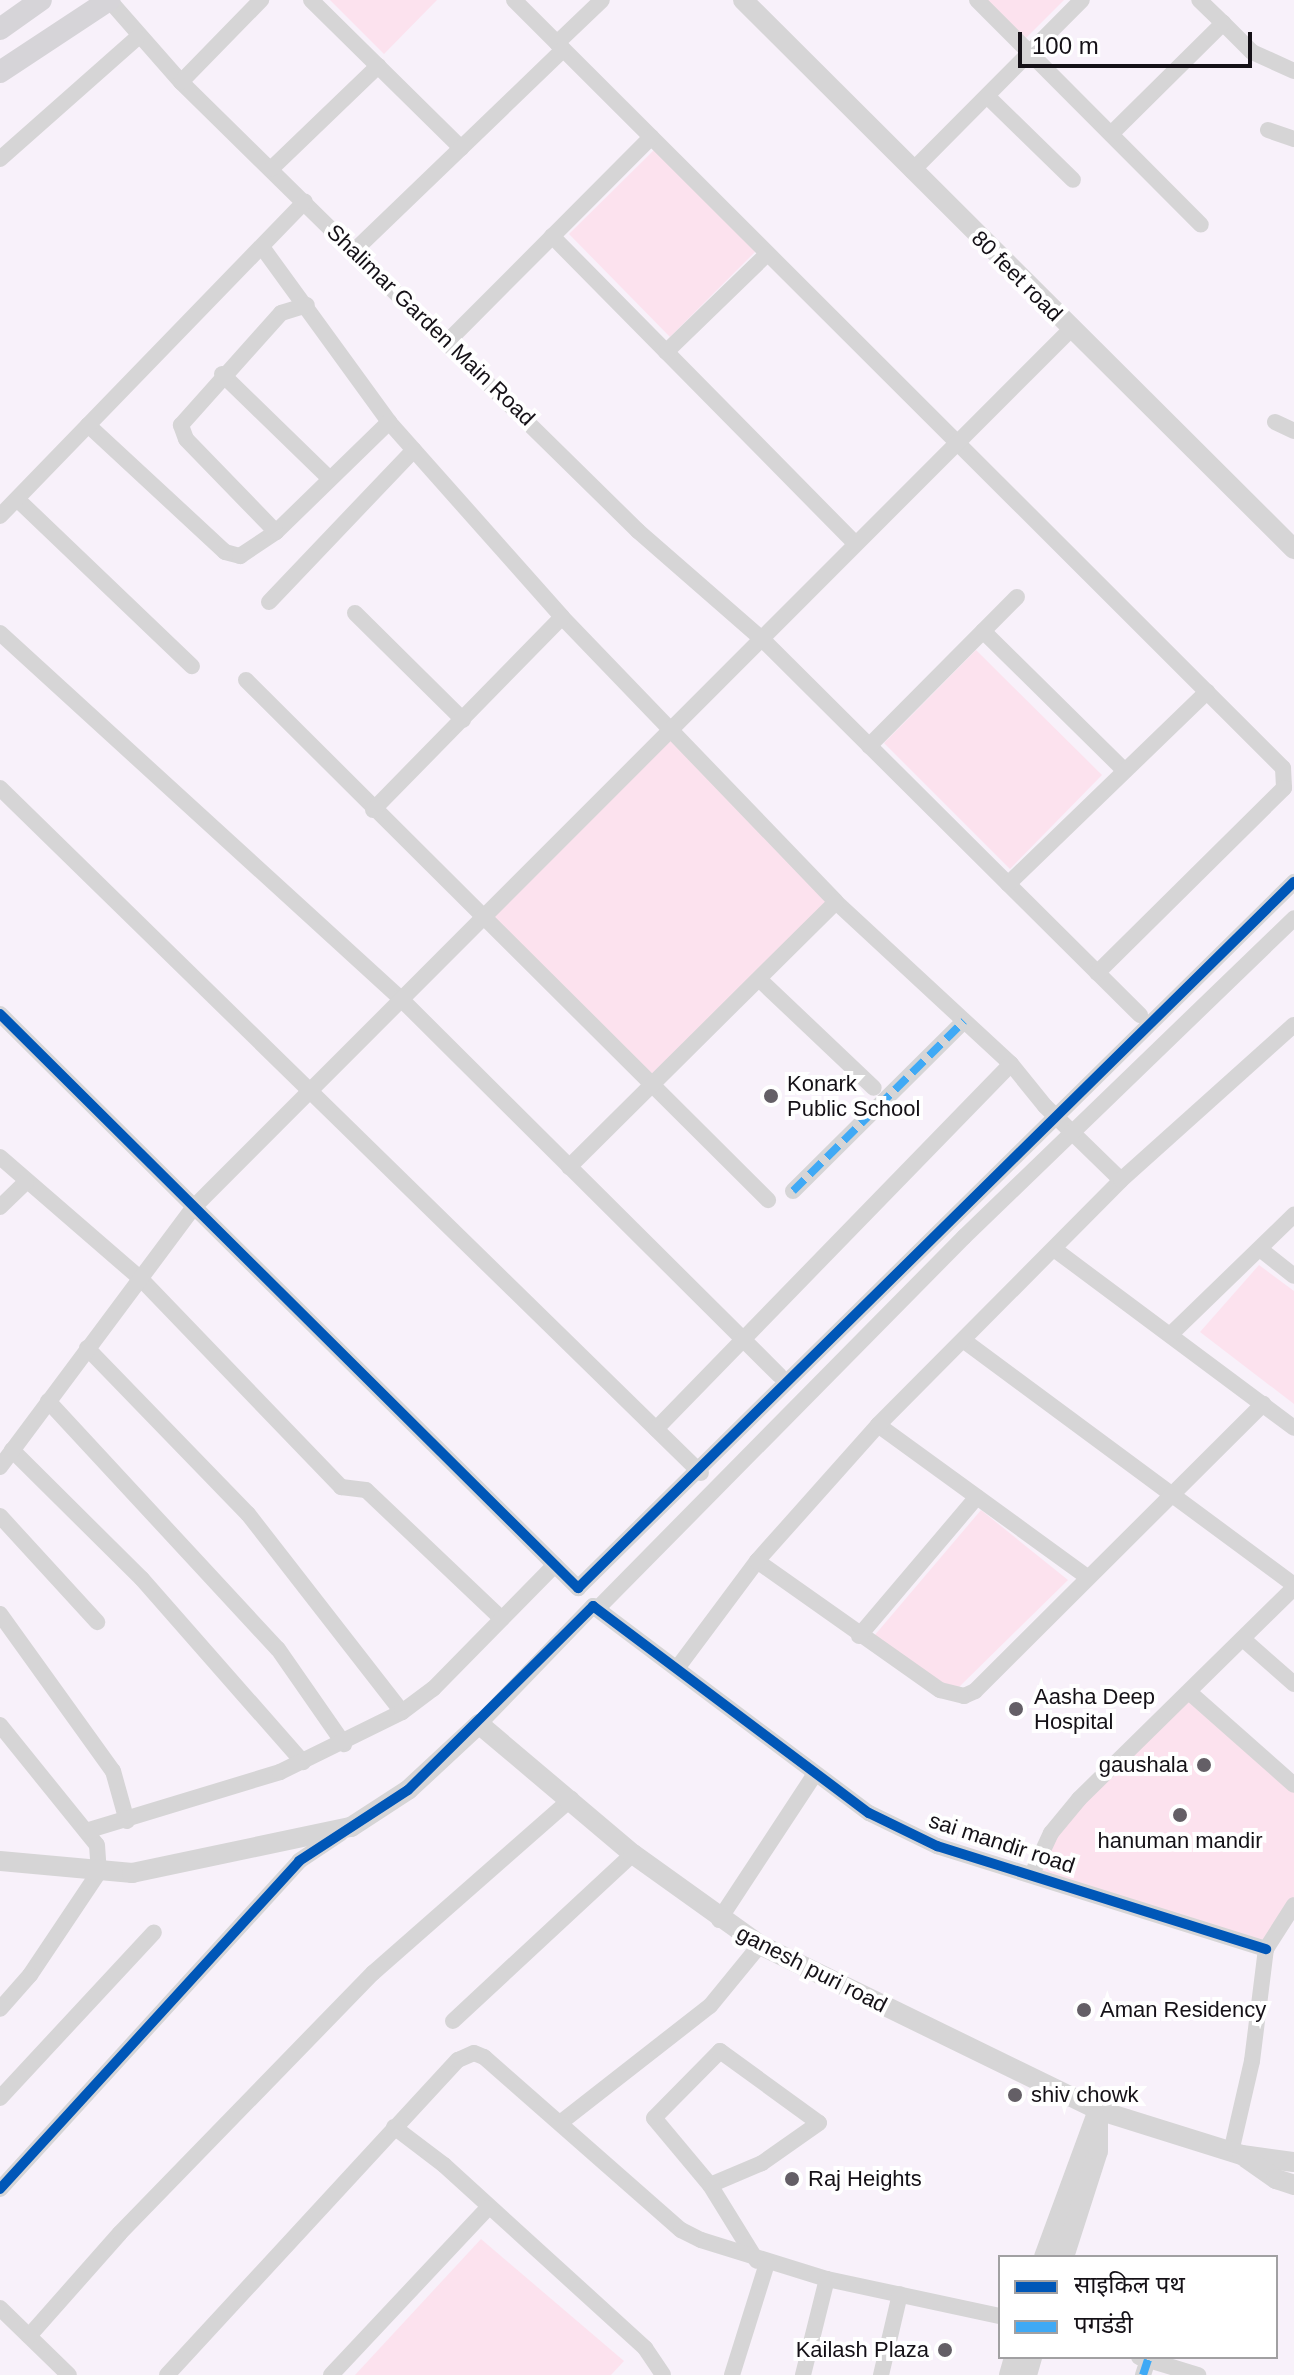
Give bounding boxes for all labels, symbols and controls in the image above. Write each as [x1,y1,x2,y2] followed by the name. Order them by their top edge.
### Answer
[1022,16,1256,66] scale bar
[1032,32,1099,59] text: 100 m
[322,219,540,431] street label: Shalimar Garden Main Road
[966,225,1068,327] street label: 80 feet road
[787,1070,920,1122] place label: Konark Public School
[762,1087,780,1105] marker: Konark Public School
[1034,1683,1155,1734] place label: Aasha Deep Hospital
[1005,1698,1027,1720] marker: Aasha Deep Hospital
[1099,1752,1188,1778] place label: gaushala
[1195,1756,1213,1774] marker: gaushala
[1171,1806,1189,1824] marker: hanuman mandir
[926,1807,1078,1879] street label: sai mandir road
[1097,1828,1263,1854] place label: hanuman mandir
[732,1920,892,2018] street label: ganesh puri road
[1100,1997,1266,2023] place label: Aman Residency
[1075,2001,1093,2019] marker: Aman Residency
[1031,2082,1139,2108] place label: shiv chowk
[1006,2086,1024,2104] marker: shiv chowk
[808,2166,922,2192] place label: Raj Heights
[783,2170,801,2188] marker: Raj Heights
[998,2255,1278,2359] legend
[1074,2271,1185,2298] text: साइकिल पथ
[1074,2311,1133,2338] text: पगडंडी
[796,2337,929,2363] place label: Kailash Plaza
[936,2341,954,2359] marker: Kailash Plaza

